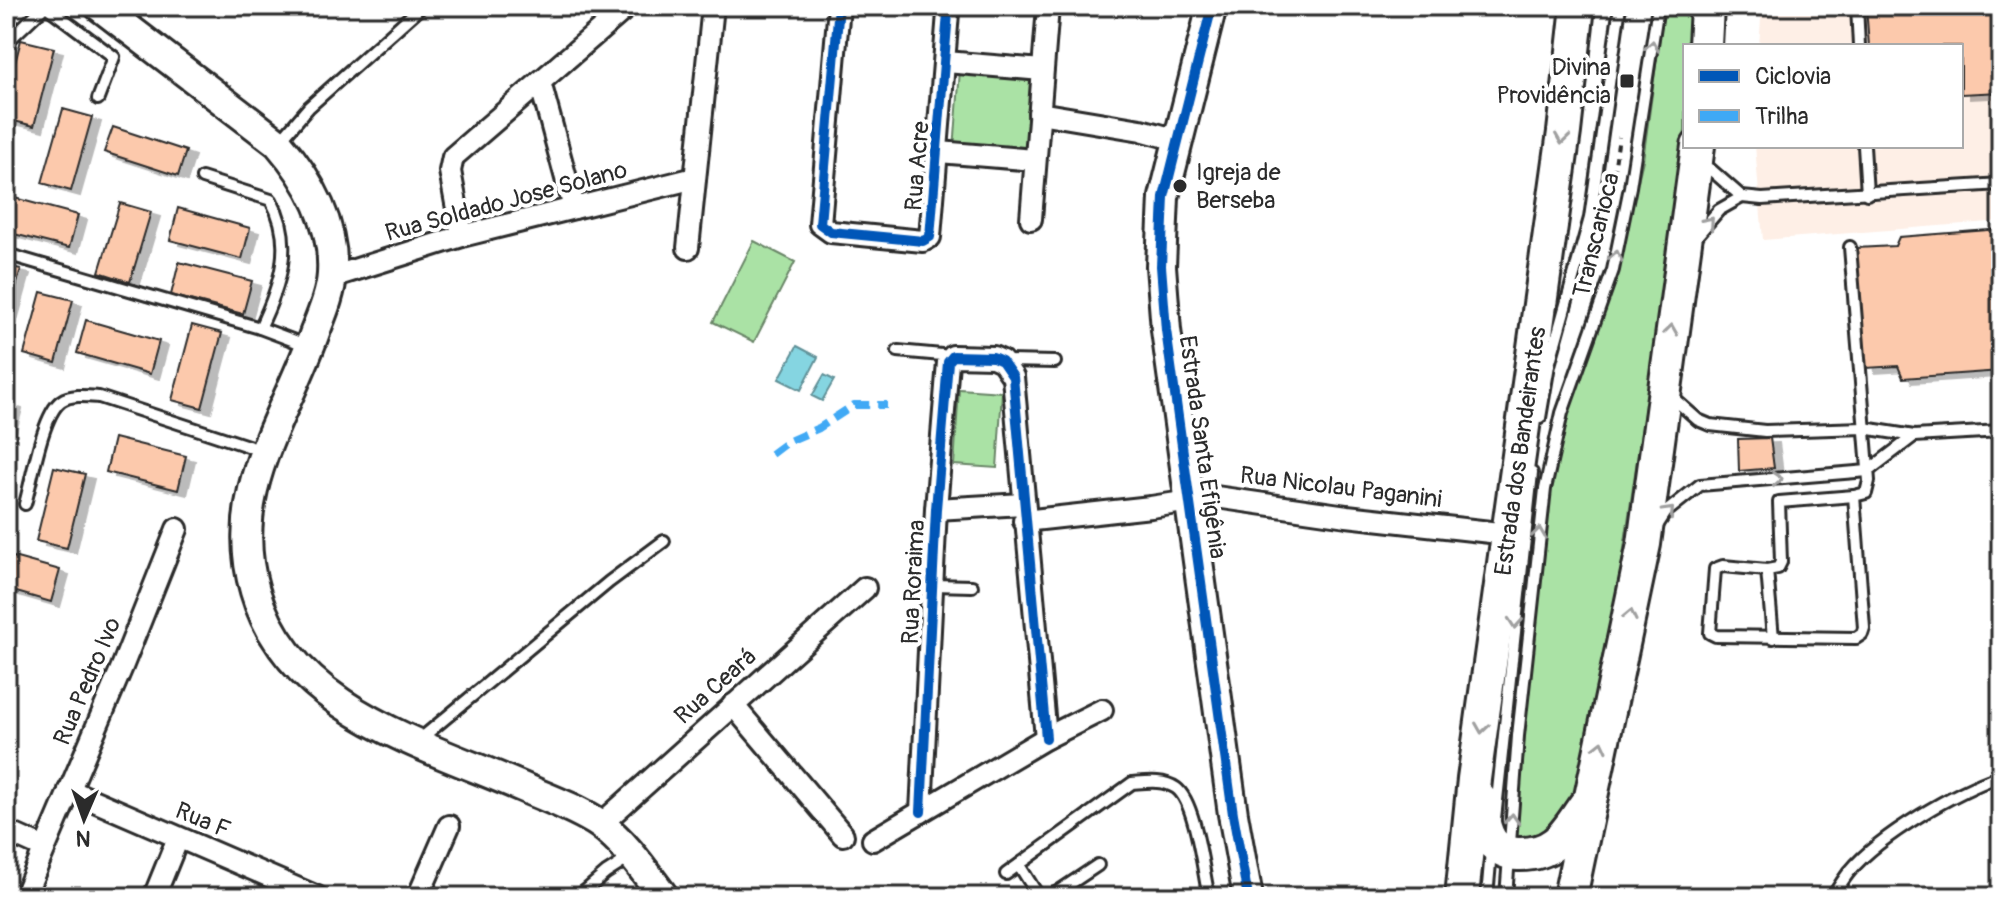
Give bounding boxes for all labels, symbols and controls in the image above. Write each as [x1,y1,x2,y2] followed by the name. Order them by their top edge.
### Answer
[1643,39,1660,53] one-way arrow
[1683,44,1963,148] legend
[1496,53,1611,110] place label: Divina Providência
[1755,62,1831,91] text: Ciclovia
[1618,72,1636,90] marker: Divina Providência
[1755,102,1809,131] text: Trilha
[899,120,936,212] street label: Rua Acre
[1554,132,1571,146] one-way arrow
[382,155,630,248] street label: Rua Soldado Jose Solano
[1196,158,1281,215] place label: Igreja de Berseba
[1567,170,1626,301] street label: Transcarioca
[1171,177,1189,195] marker: Igreja de Berseba
[1699,217,1713,232] one-way arrow
[1607,250,1624,263] one-way arrow
[1662,323,1679,337] one-way arrow
[1489,324,1552,577] street label: Estrada dos Bandeirantes
[1172,334,1233,560] street label: Estrada Santa Efigênia
[1238,461,1443,514] street label: Rua Nicolau Paganini
[1771,471,1784,488] one-way arrow
[1660,507,1674,521] one-way arrow
[896,519,931,645] street label: Rua Roraima
[1530,526,1547,539] one-way arrow
[1620,608,1637,622] one-way arrow
[48,613,127,749] street label: Rua Pedro Ivo
[1507,617,1524,630] one-way arrow
[669,642,762,731] street label: Rua Ceará
[1474,721,1491,735] one-way arrow
[1592,740,1609,753] one-way arrow
[44,779,124,859] north arrow
[171,796,235,845] street label: Rua F
[1503,812,1520,825] one-way arrow
[75,824,91,852] text: N

